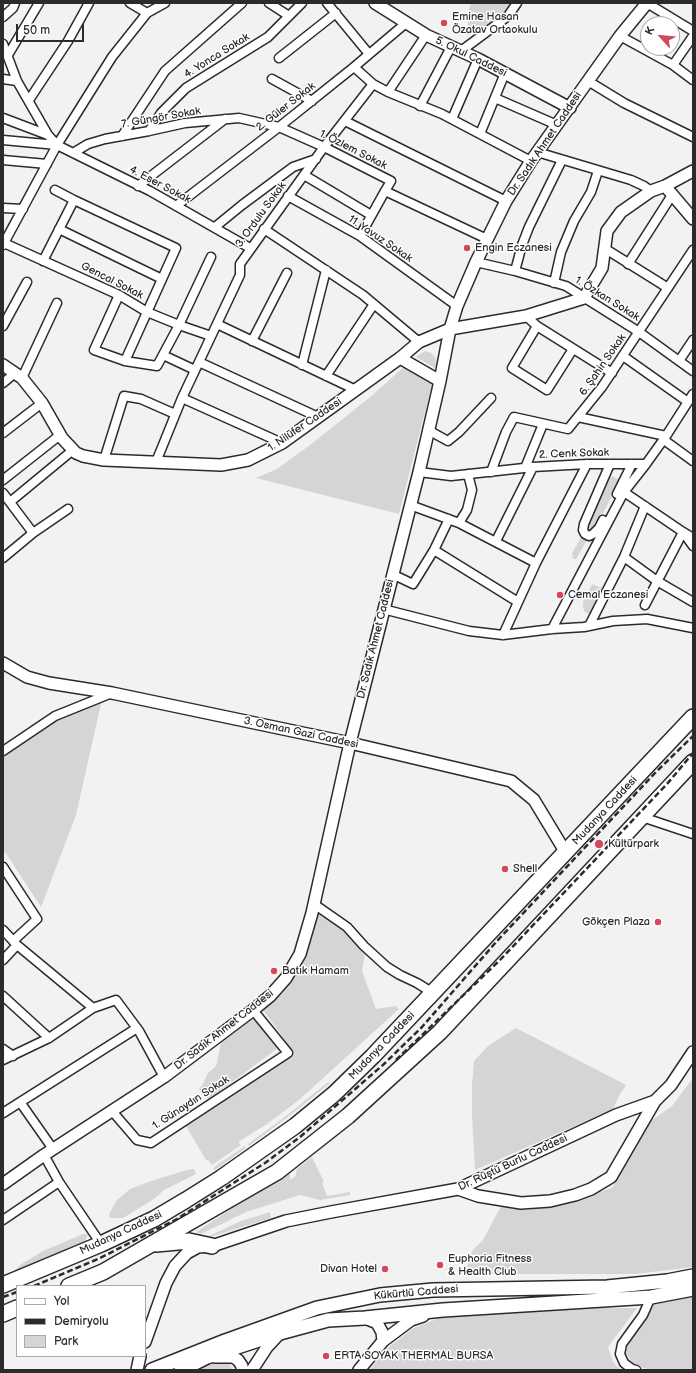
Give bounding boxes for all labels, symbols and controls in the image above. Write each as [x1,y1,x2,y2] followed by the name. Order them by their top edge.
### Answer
[452,10,538,36] place label: Emine Hasan Özatav Ortaokulu
[18,16,86,42] scale bar
[640,16,680,56] north arrow
[439,18,449,28] marker: Emine Hasan Özatav Ortaokulu
[23,23,50,38] text: 50 m
[642,25,657,37] text: K
[182,31,252,81] street label: 4. Yonca Sokak
[433,34,509,80] street label: 5. Okul Caddesi
[254,80,318,134] street label: 2. Güler Sokak
[505,89,585,199] street label: Dr. Sadık Ahmet Caddesi
[120,105,202,131] street label: 7. Güngör Sokak
[317,127,389,173] street label: 1. Özlem Sokak
[127,163,193,207] street label: 4. Eser Sokak
[233,180,289,250] street label: 3. Ordulu Sokak
[345,213,415,265] street label: 11. Yavuz Sokak
[475,241,552,255] place label: Engin Eczanesi
[462,243,472,253] marker: Engin Eczanesi
[79,260,145,302] street label: Gencal Sokak
[572,274,642,324] street label: 1. Özkan Sokak
[577,332,629,398] street label: 6. Şahin Sokak
[265,395,345,455] street label: 1. Nilüfer Caddesi
[539,446,609,462] street label: 2. Cenk Sokak
[355,578,397,700] street label: Dr. Sadık Ahmet Caddesi
[568,588,648,602] place label: Cemal Eczanesi
[555,590,565,600] marker: Cemal Eczanesi
[243,714,359,752] street label: 3. Osman Gazi Caddesi
[570,774,640,848] street label: Mudanya Caddesi
[608,837,659,851] place label: Kültürpark
[593,838,605,850] marker: Kültürpark
[513,862,537,876] place label: Shell
[500,864,510,874] marker: Shell
[582,915,650,929] place label: Gökçen Plaza
[653,917,663,927] marker: Gökçen Plaza
[282,964,349,978] place label: Batık Hamam
[269,966,279,976] marker: Batık Hamam
[172,987,276,1073] street label: Dr. Sadık Ahmet Caddesi
[346,1009,418,1083] street label: Mudanya Caddesi
[150,1073,232,1133] street label: 1. Günaydın Sokak
[456,1132,570,1194] street label: Dr. Rüştü Burlu Caddesi
[78,1208,164,1258] street label: Mudanya Caddesi
[448,1252,532,1278] place label: Euphoria Fitness & Health Club
[435,1260,445,1270] marker: Euphoria Fitness & Health Club
[320,1262,377,1276] place label: Divan Hotel
[380,1264,390,1274] marker: Divan Hotel
[373,1283,459,1303] street label: Kükürtlü Caddesi
[16,1285,146,1357] legend
[54,1294,69,1309] text: Yol
[54,1314,109,1329] text: Demiryolu
[54,1334,78,1349] text: Park
[334,1349,493,1363] place label: ERTA SOYAK THERMAL BURSA
[321,1351,331,1361] marker: ERTA SOYAK THERMAL BURSA

